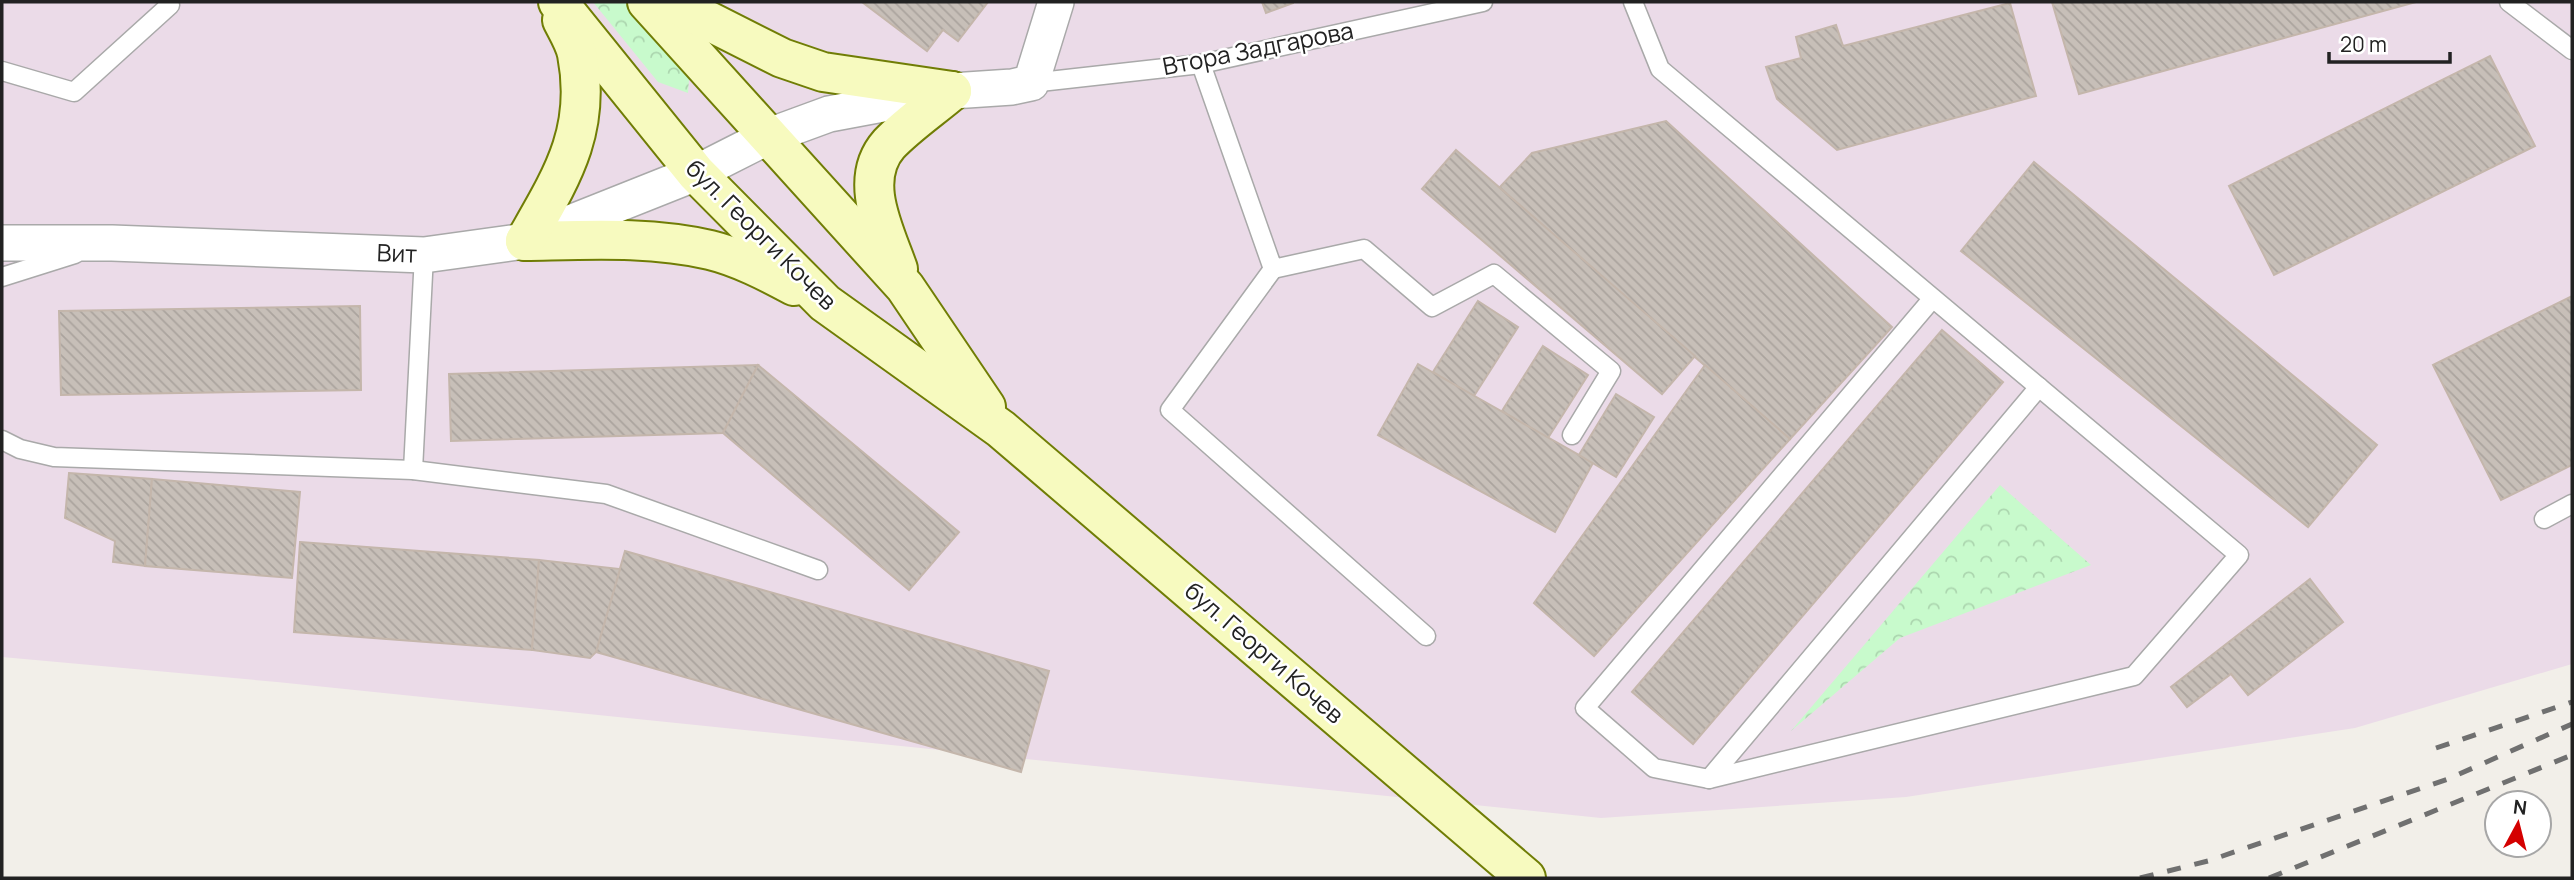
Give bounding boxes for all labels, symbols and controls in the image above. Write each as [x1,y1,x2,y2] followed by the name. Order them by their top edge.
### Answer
[1159,13,1356,82] street label: Втора Задгарова
[2329,21,2450,65] scale bar
[2340,30,2387,58] text: 20 m
[679,151,845,317] street label: бул. Георги Кочев
[376,235,418,270] street label: Вит
[1178,574,1352,730] street label: бул. Георги Кочев
[2483,789,2553,859] north arrow
[2512,793,2528,821] text: N

